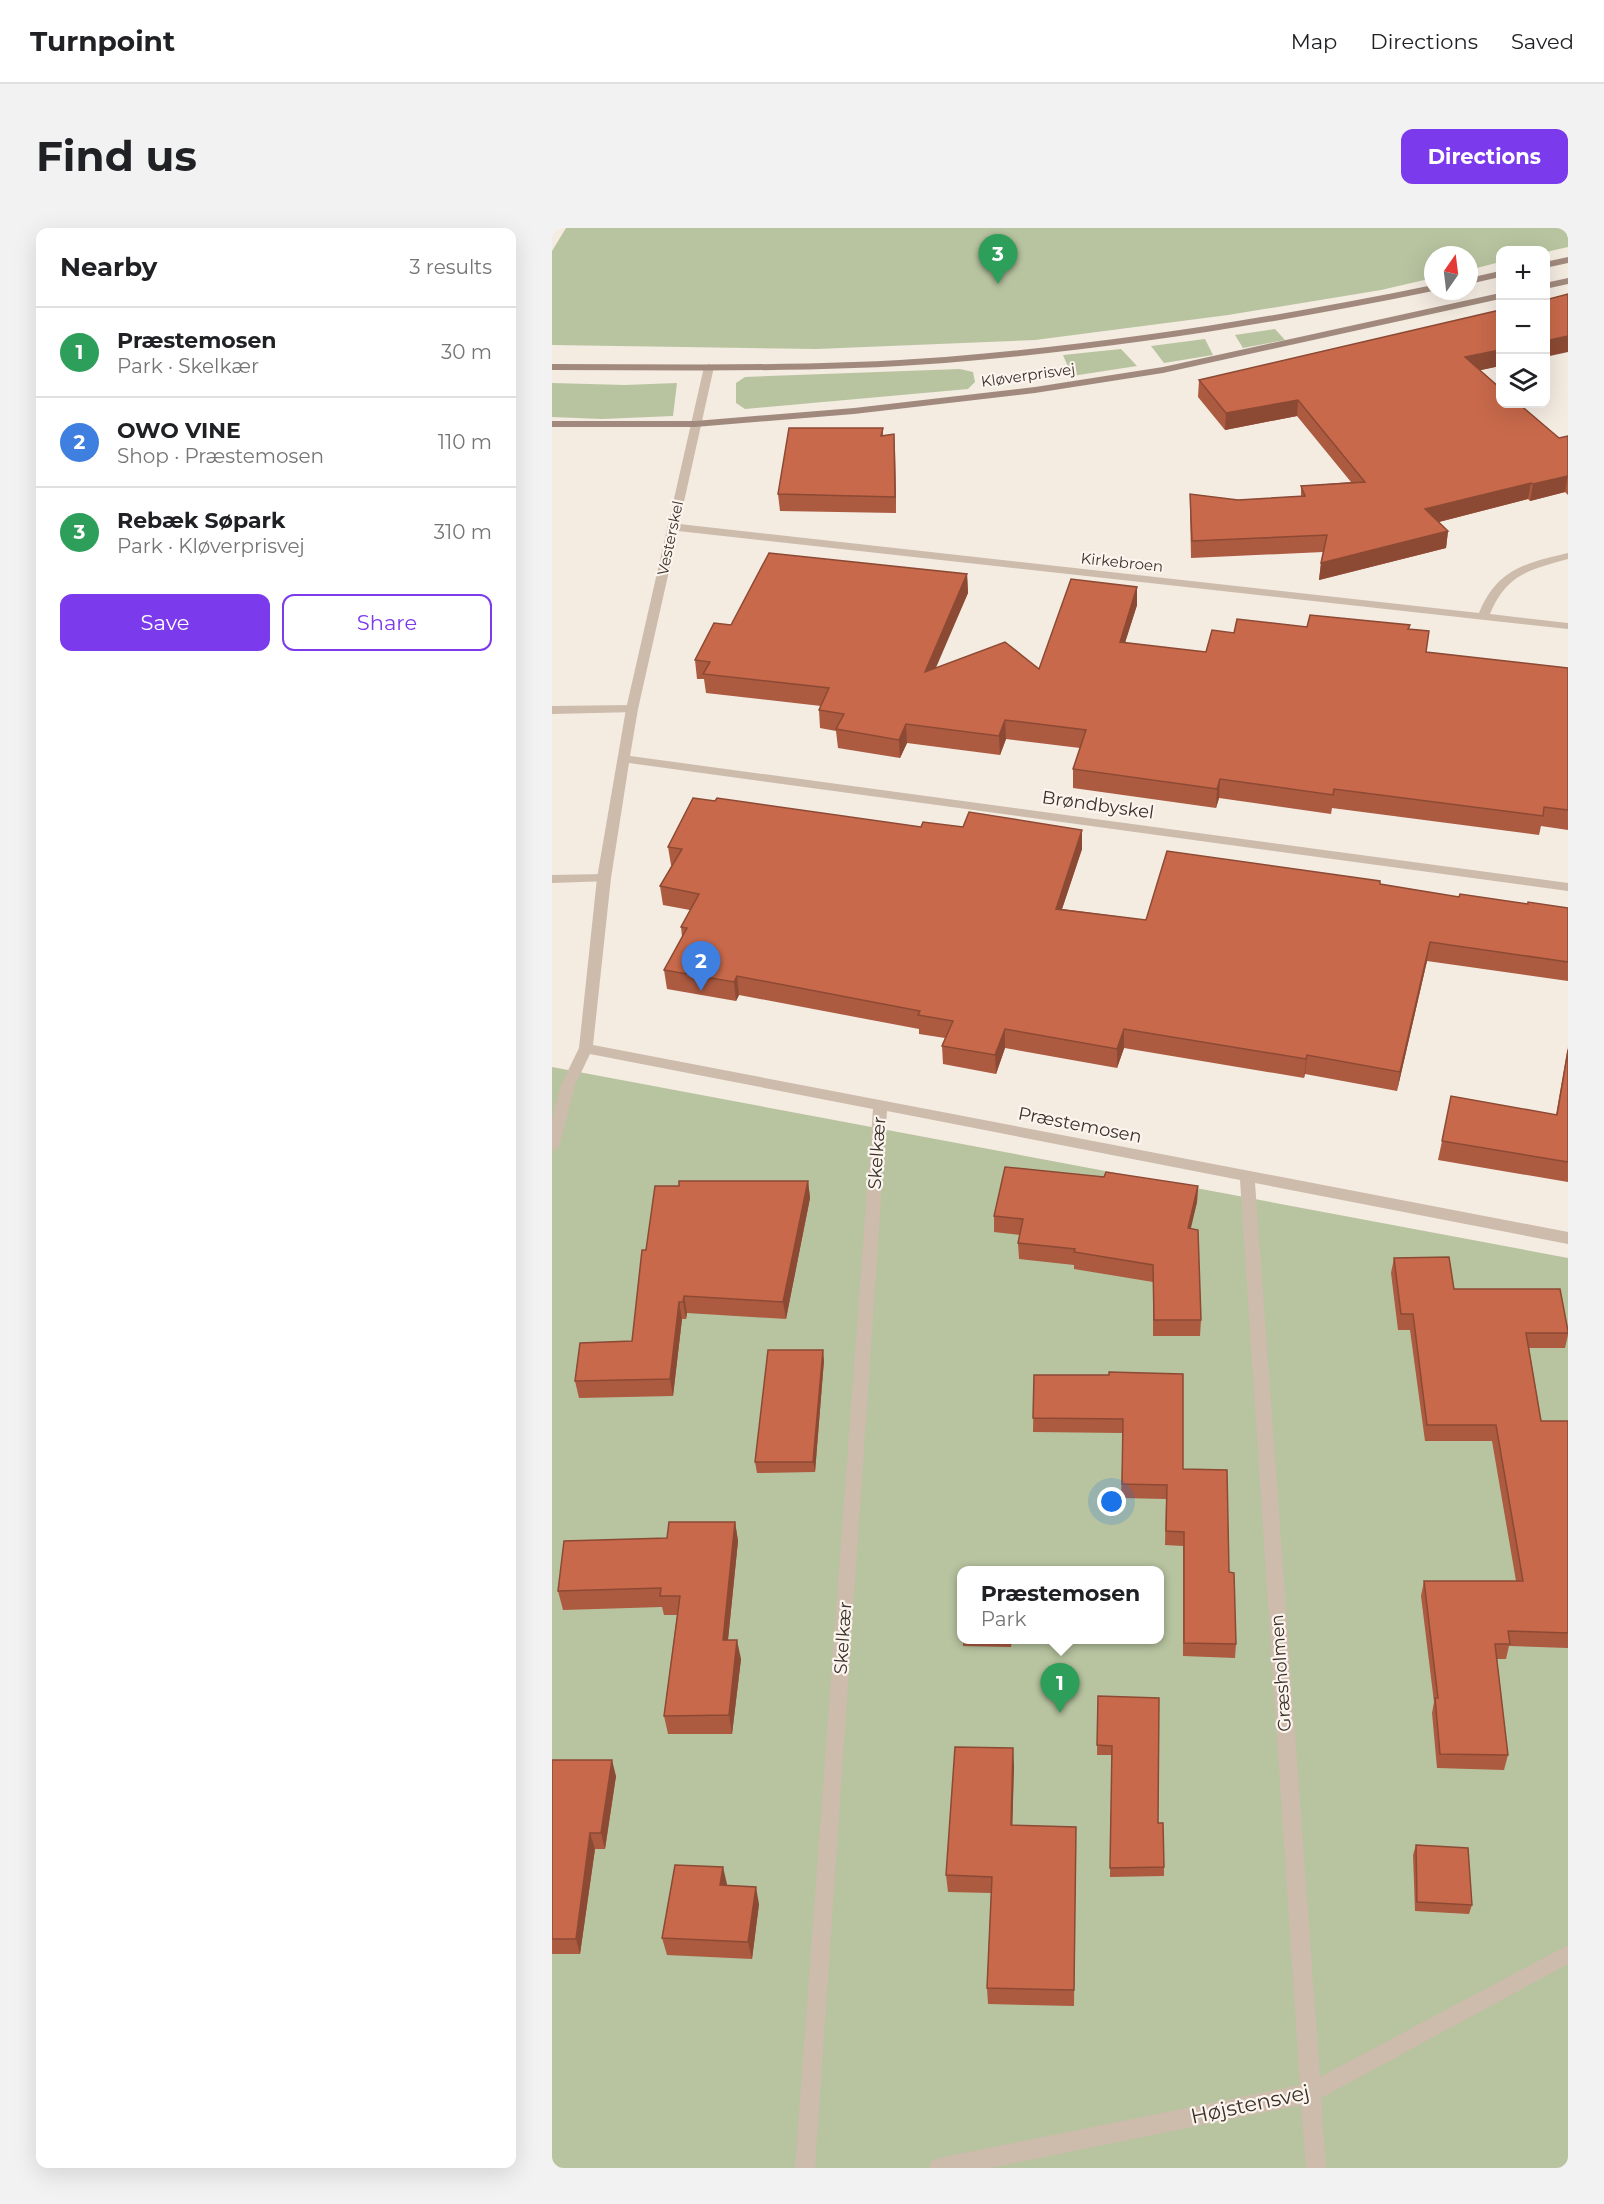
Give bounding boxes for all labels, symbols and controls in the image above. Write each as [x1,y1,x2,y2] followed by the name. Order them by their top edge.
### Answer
[30,24,175,58] text: Turnpoint
[1291,29,1337,54] text: Map
[1370,29,1478,54] text: Directions
[1511,29,1574,54] text: Saved
[1401,129,1568,184] button: Directions
[36,130,197,182] text: Find us
[978,235,1018,284] pin: 3
[1424,246,1478,300] north arrow
[1496,246,1550,408] map controls
[1496,246,1550,300] button: +
[60,251,157,283] text: Nearby
[409,255,492,279] text: 3 results
[1496,300,1550,354] button: −
[117,327,277,354] text: Præstemosen
[76,340,83,364] text: 1
[441,340,492,364] text: 30 m
[117,354,259,378] text: Park · Skelkær
[1496,354,1550,408] button: layers
[980,359,1076,391] street label: Kløverprisvej
[117,417,241,444] text: OWO VINE
[74,430,85,454] text: 2
[438,430,492,454] text: 110 m
[117,444,324,468] text: Shop · Præstemosen
[653,499,687,577] street label: Vesterskel
[117,507,285,534] text: Rebæk Søpark
[74,520,85,544] text: 3
[434,520,492,544] text: 310 m
[117,534,305,558] text: Park · Kløverprisvej
[1080,548,1164,576] street label: Kirkebroen
[60,594,270,651] button: Save
[282,594,492,651] button: Share
[1041,786,1155,824] street label: Brøndbyskel
[682,942,720,991] pin: 2
[1016,1102,1144,1148] street label: Præstemosen
[863,1116,891,1190] street label: Skelkær
[1097,1487,1126,1516] your location
[957,1566,1164,1644] popup
[981,1580,1140,1607] text: Præstemosen
[829,1601,857,1675] street label: Skelkær
[981,1607,1026,1631] text: Park
[1266,1614,1296,1732] street label: Græsholmen
[1040,1664,1080,1713] pin: 1
[1188,2079,1312,2129] street label: Højstensvej

